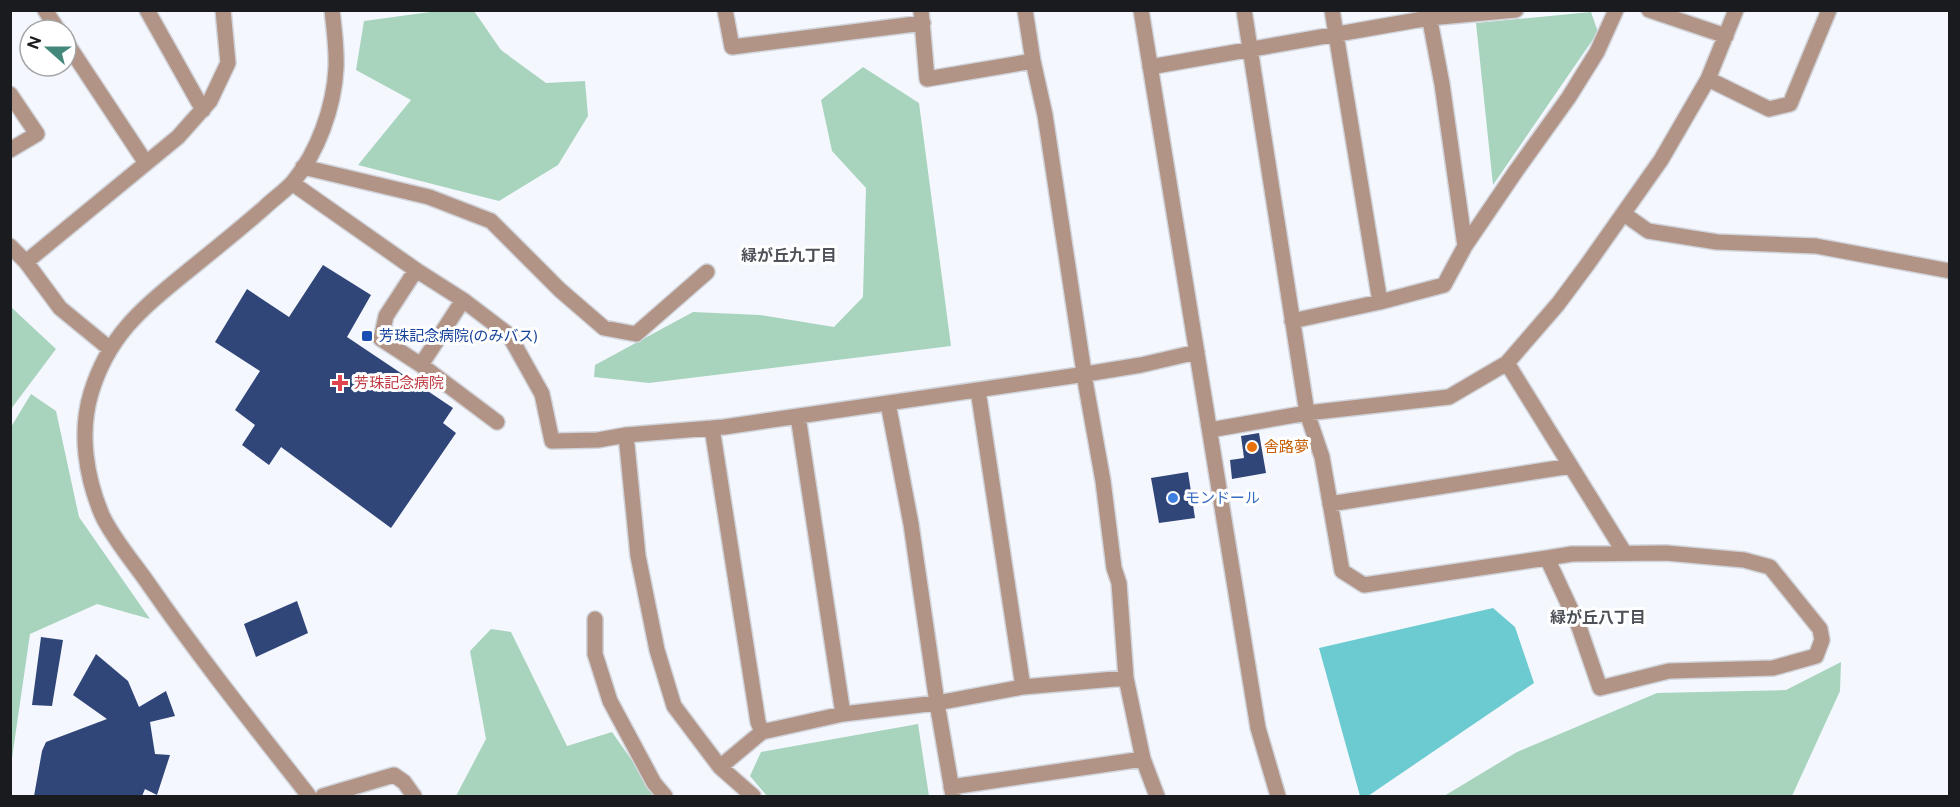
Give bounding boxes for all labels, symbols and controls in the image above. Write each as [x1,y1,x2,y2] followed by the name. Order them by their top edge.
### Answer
[18,18,78,78] north arrow
[23,34,46,52] text: N
[741,246,837,265] district label: 緑が丘九丁目
[379,327,538,344] place label: 芳珠記念病院(のみバス)
[360,329,374,343] marker: 芳珠記念病院(のみバス)
[331,374,349,392] marker: 芳珠記念病院
[354,374,444,391] place label: 芳珠記念病院
[1264,438,1309,455] place label: 舎路夢
[1245,440,1259,454] marker: 舎路夢
[1185,489,1260,506] place label: モンドール
[1166,491,1180,505] marker: モンドール
[1550,608,1646,627] district label: 緑が丘八丁目

